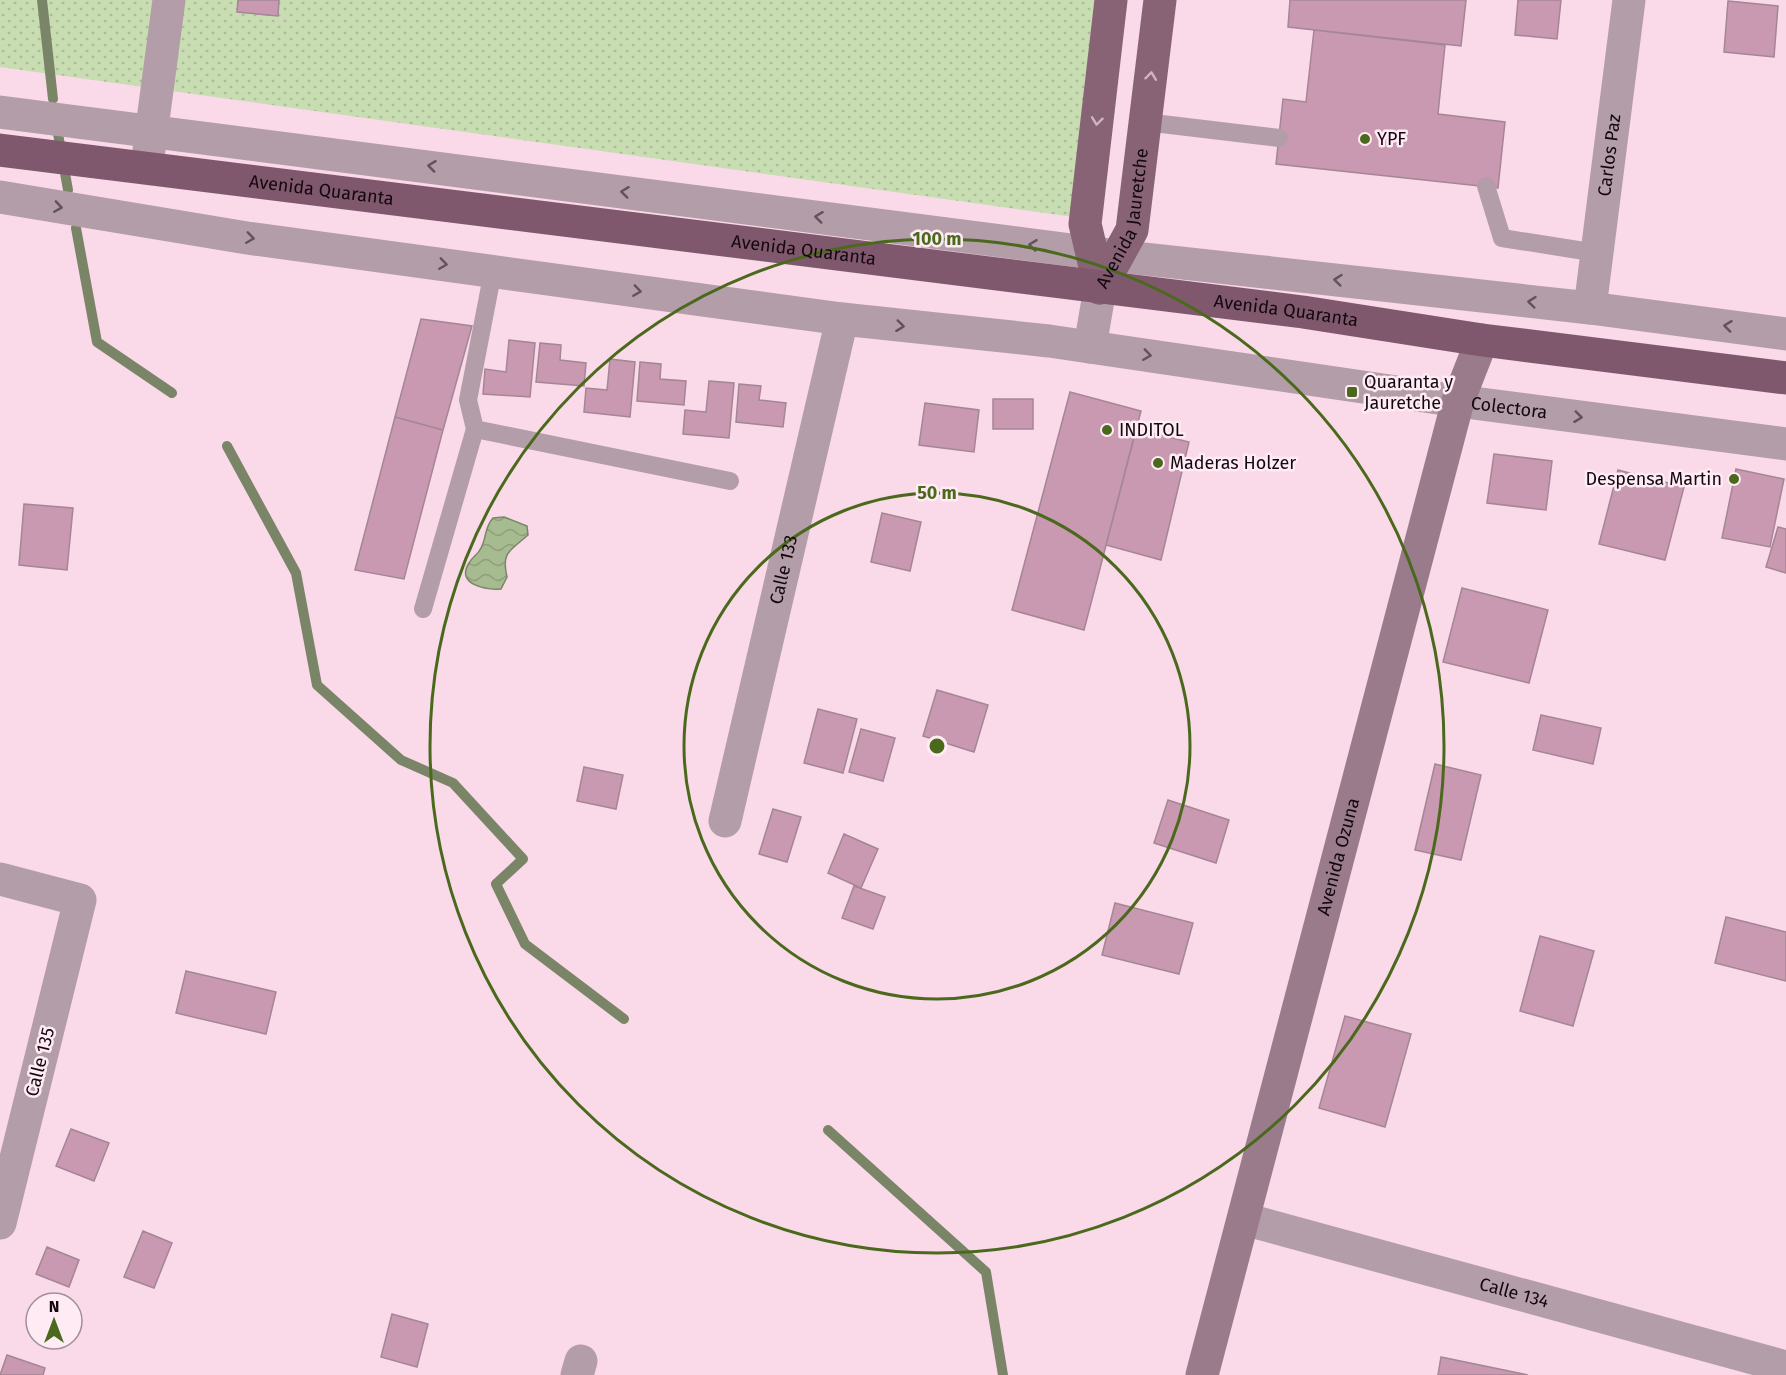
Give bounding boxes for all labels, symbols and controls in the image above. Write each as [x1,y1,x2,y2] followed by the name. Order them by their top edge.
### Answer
[1144,72,1157,81] one-way arrow
[1593,113,1625,198] street label: Carlos Paz
[1091,116,1104,125] one-way arrow
[1377,128,1406,150] place label: YPF
[1358,132,1372,146] marker: YPF
[1091,147,1153,292] street label: Avenida Jauretche
[427,161,437,173] one-way arrow
[248,170,395,210] street label: Avenida Quaranta
[621,186,630,198] one-way arrow
[52,200,62,213] one-way arrow
[814,211,823,224] one-way arrow
[913,228,961,250] text: 100 m
[730,230,877,270] street label: Avenida Quaranta
[246,232,255,244] one-way arrow
[1028,239,1038,251] one-way arrow
[439,258,448,270] one-way arrow
[1334,274,1343,287] one-way arrow
[632,284,641,296] one-way arrow
[1213,290,1360,331] street label: Avenida Quaranta
[1528,296,1537,309] one-way arrow
[896,319,905,331] one-way arrow
[1723,320,1733,333] one-way arrow
[1143,348,1152,360] one-way arrow
[1364,371,1453,414] place label: Quaranta y Jauretche
[1345,385,1359,399] marker: Quaranta y Jauretche
[1470,392,1549,424] street label: Colectora
[1574,410,1583,422] one-way arrow
[1119,419,1184,441] place label: INDITOL
[1100,423,1114,437] marker: INDITOL
[1170,452,1296,474] place label: Maderas Holzer
[1151,456,1165,470] marker: Maderas Holzer
[1585,468,1722,490] place label: Despensa Martin
[1727,472,1741,486] marker: Despensa Martin
[917,482,957,504] text: 50 m
[765,533,802,606] street label: Calle 133
[927,736,947,756] centre of rings
[1312,795,1364,918] street label: Avenida Ozuna
[21,1025,59,1099] street label: Calle 135
[1477,1273,1552,1313] street label: Calle 134
[24,1291,84,1351] north arrow
[49,1297,59,1316] text: N

